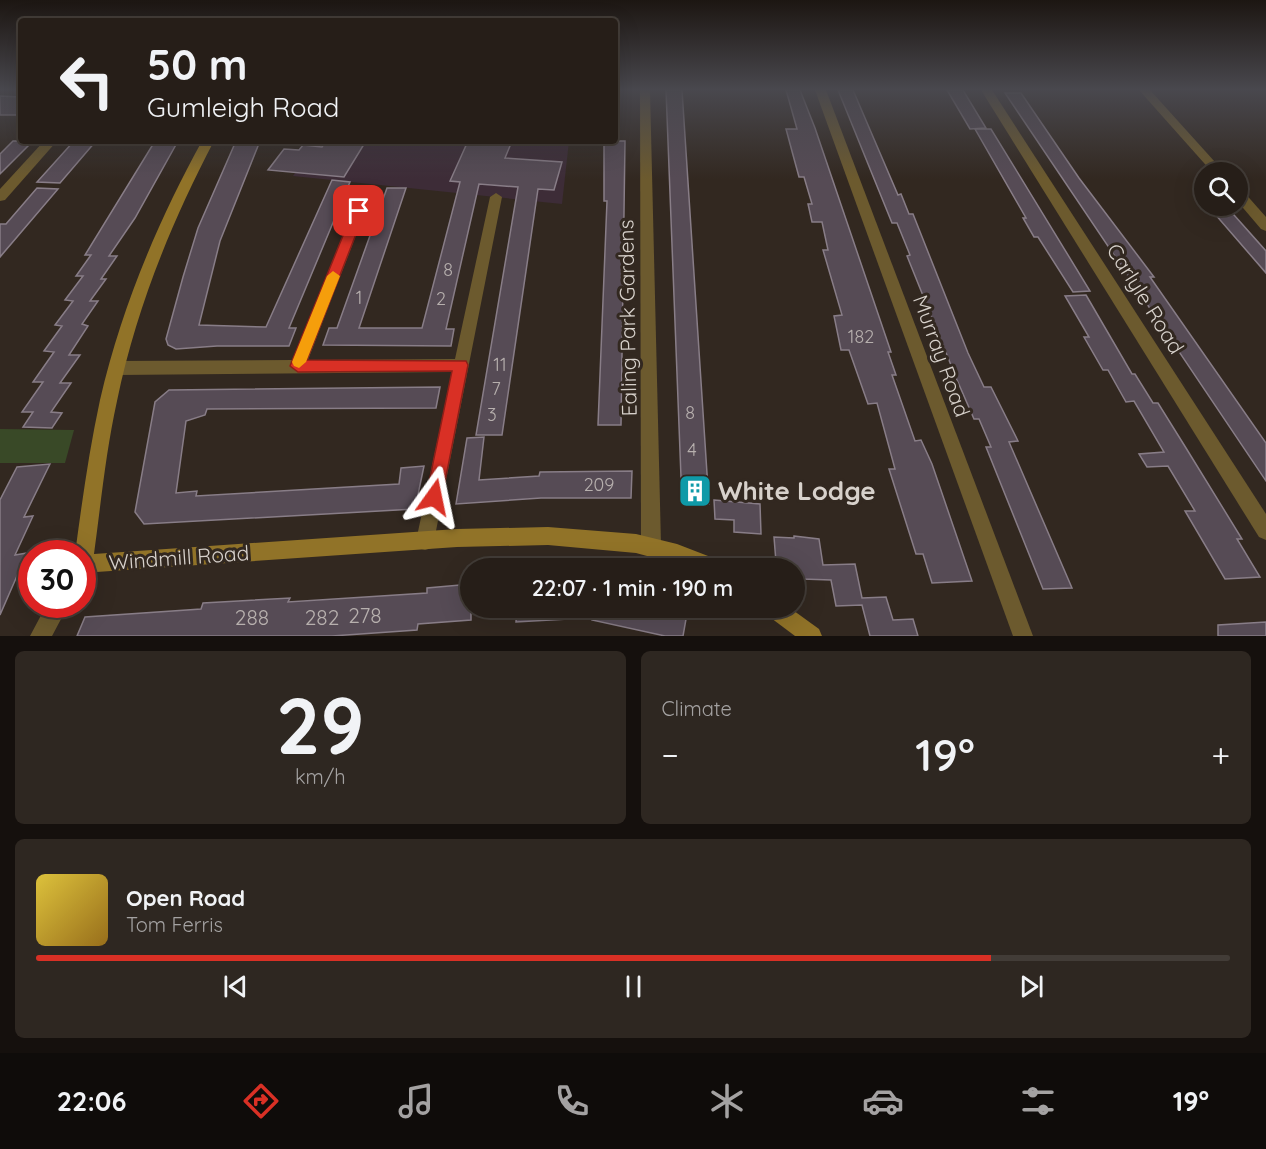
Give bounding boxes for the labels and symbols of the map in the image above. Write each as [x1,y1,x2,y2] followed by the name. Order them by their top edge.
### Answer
[333,185,384,236] pin
[612,219,642,417] street label: Ealing Park Gardens
[1102,238,1190,358] street label: Carlyle Road
[443,258,453,281] house number: 8
[356,286,362,309] house number: 1
[436,287,446,310] house number: 2
[908,291,976,420] street label: Murray Road
[848,325,874,348] house number: 182
[493,353,507,376] house number: 11
[491,377,501,400] house number: 7
[685,401,695,424] house number: 8
[487,403,497,426] house number: 3
[687,438,697,461] house number: 4
[402,465,466,529] position arrow
[584,473,614,496] house number: 209
[677,473,713,509] building icon: White Lodge
[718,474,876,507] place label: White Lodge
[108,539,250,575] street label: Windmill Road
[18,540,96,618] speed limit sign: 30
[348,602,382,628] house number: 278
[235,604,269,630] house number: 288
[305,604,339,630] house number: 282

